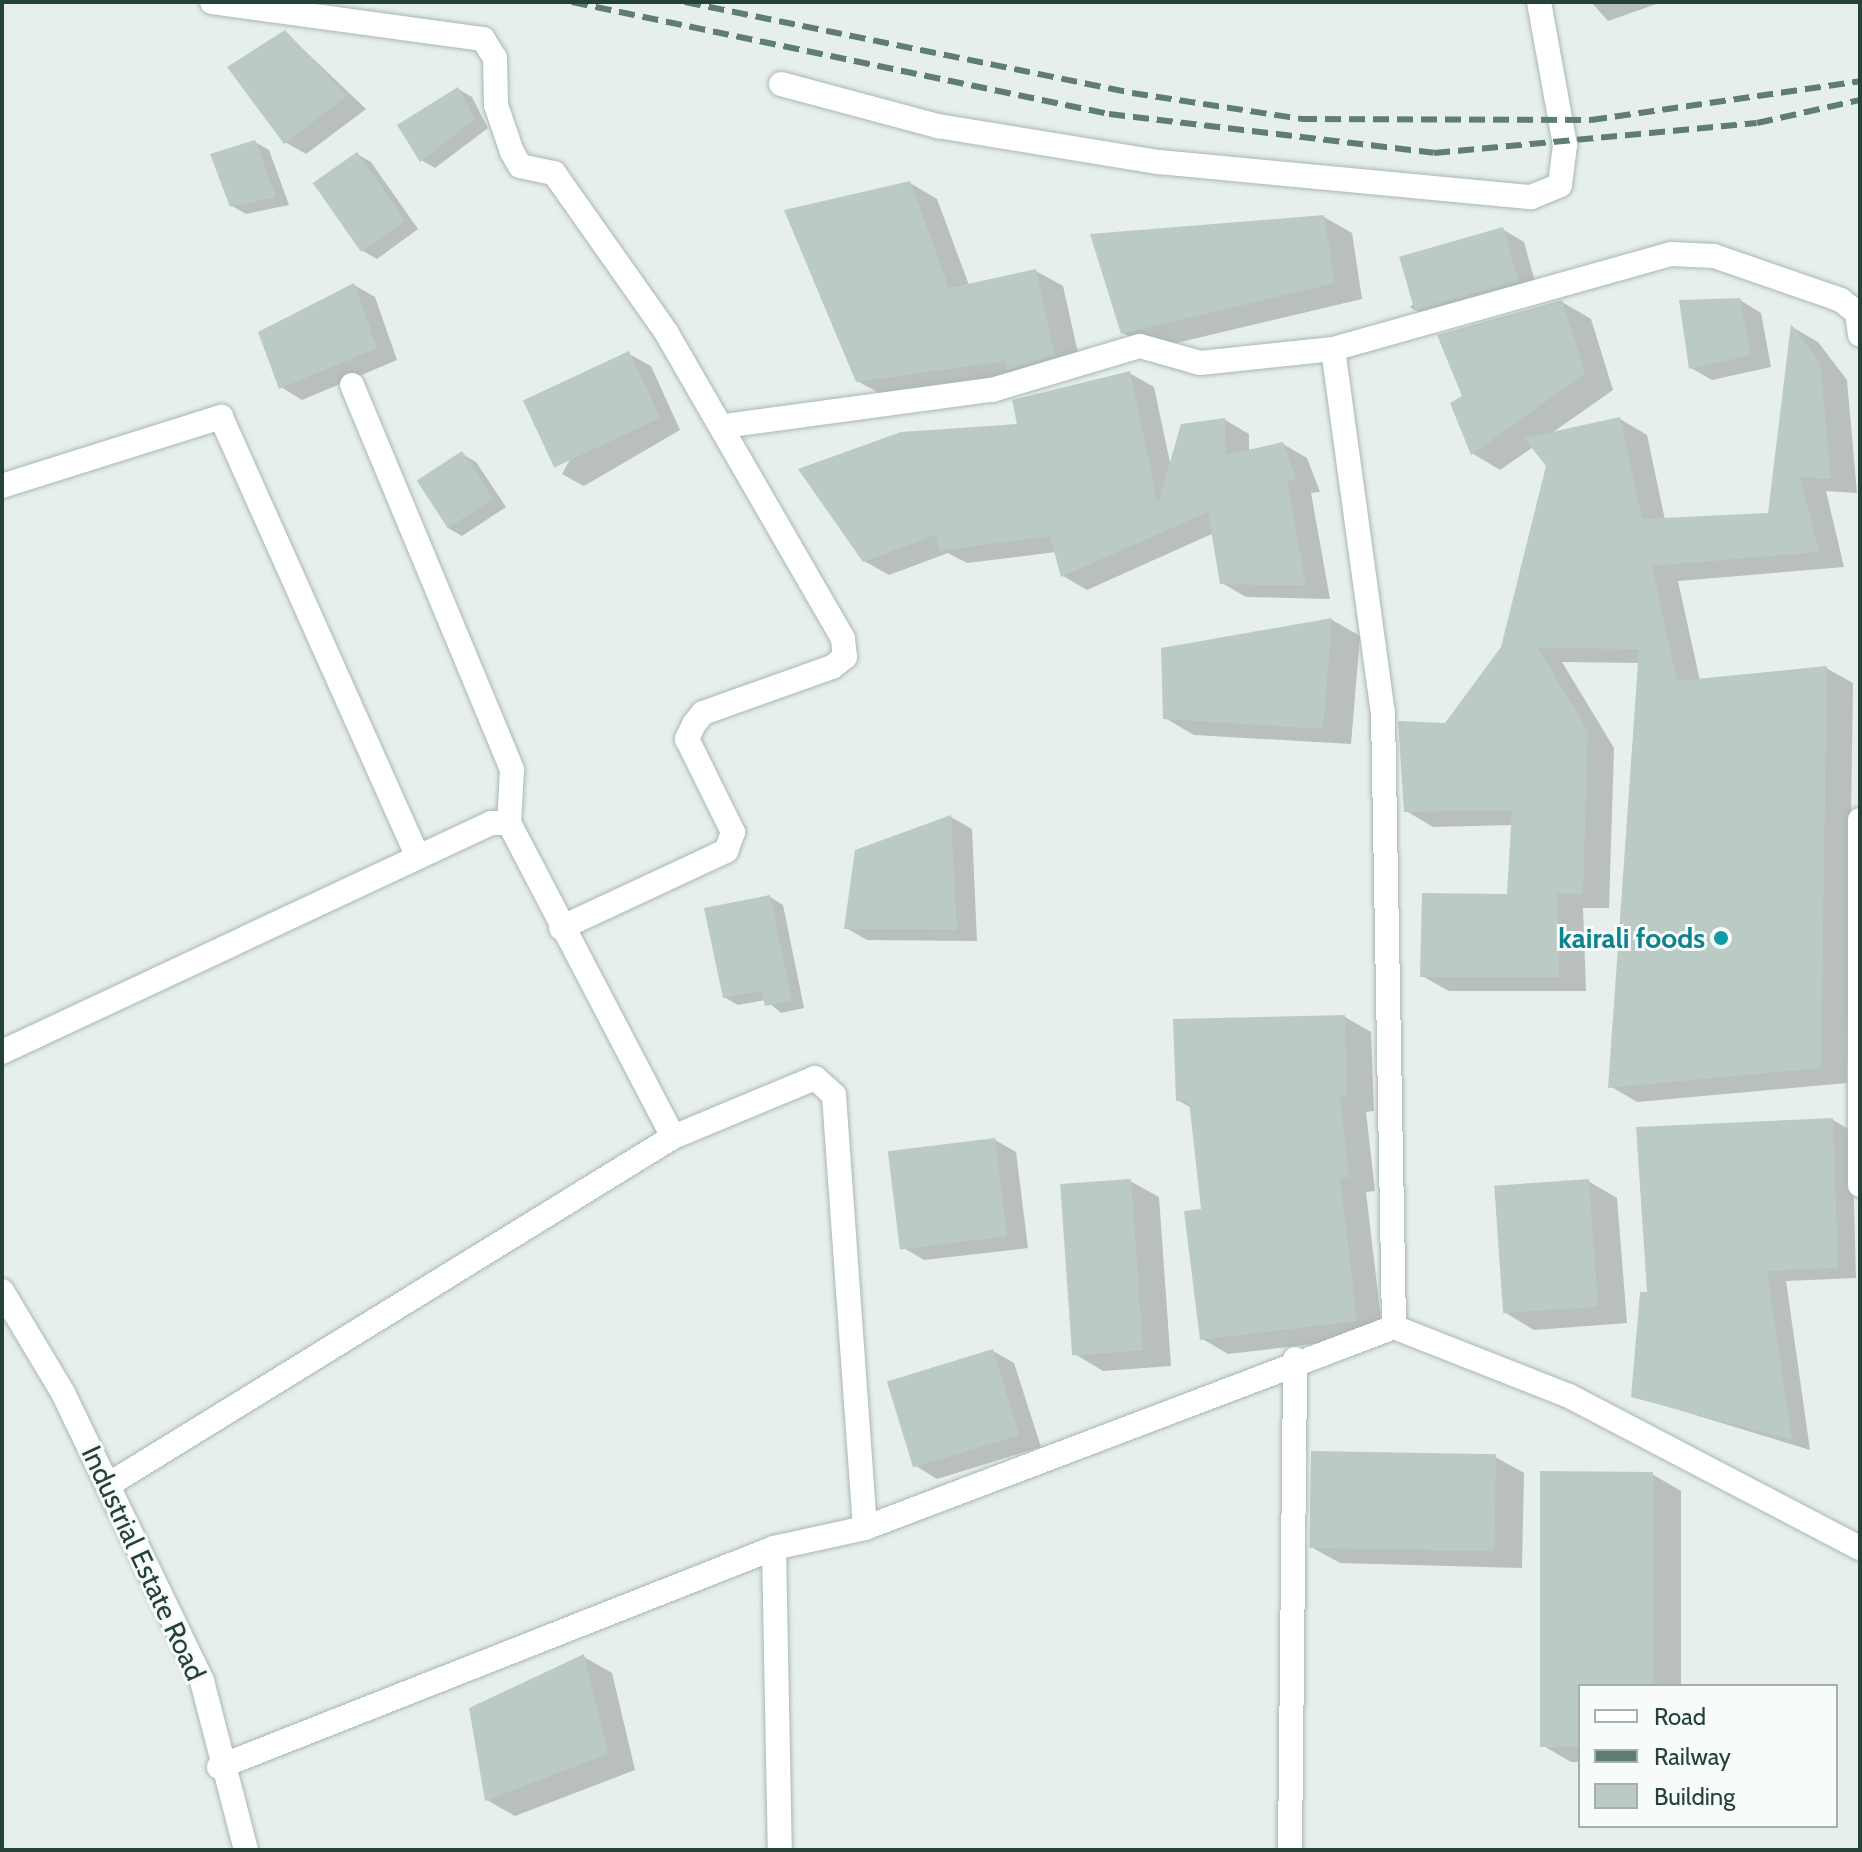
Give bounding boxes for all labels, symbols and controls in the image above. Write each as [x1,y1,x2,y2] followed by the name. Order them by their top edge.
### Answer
[1558,921,1705,955] place label: kairali foods
[1712,929,1730,947] marker: kairali foods
[75,1440,213,1686] street label: Industrial Estate Road
[1578,1684,1838,1828] legend
[1654,1702,1706,1731] text: Road
[1654,1742,1731,1771] text: Railway
[1654,1782,1735,1811] text: Building

